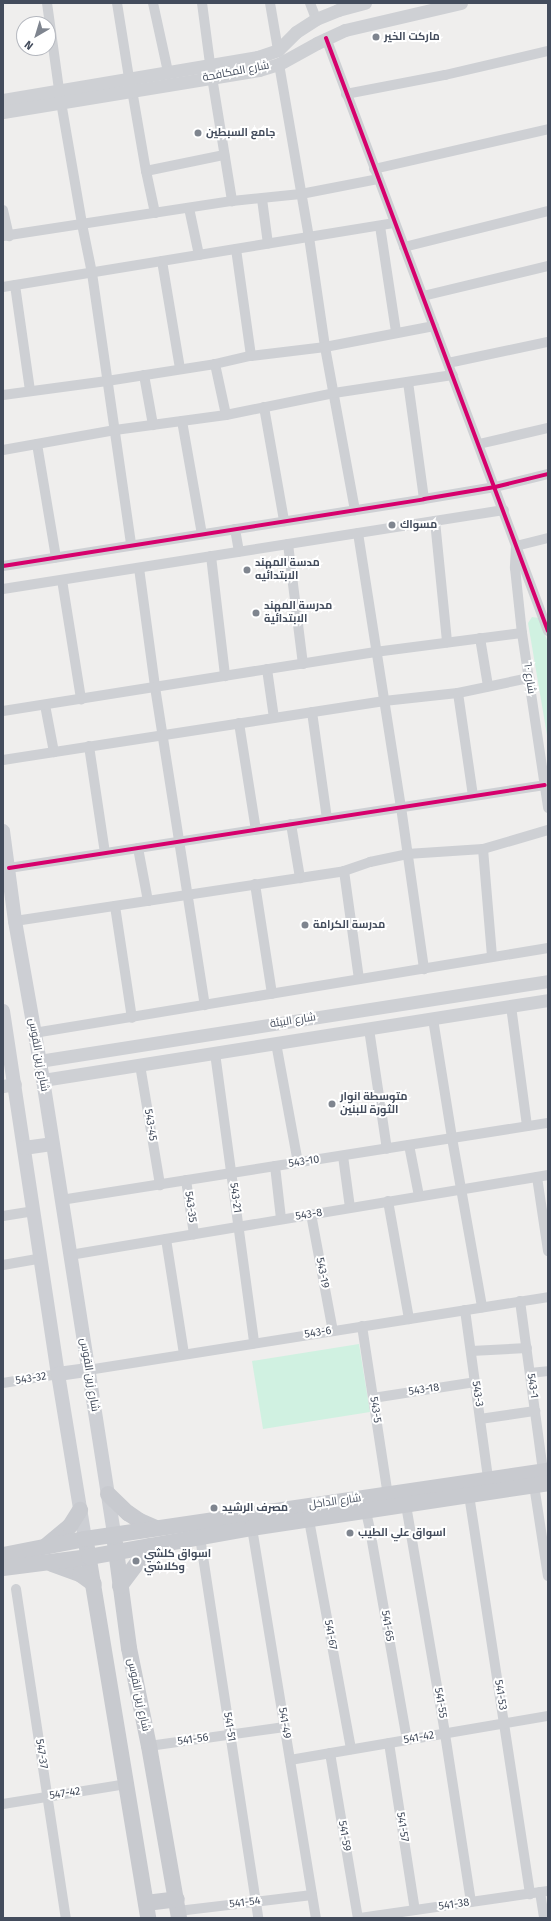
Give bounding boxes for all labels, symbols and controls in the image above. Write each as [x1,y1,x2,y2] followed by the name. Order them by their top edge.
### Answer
[16,16,56,56] north arrow
[384,30,440,44] place label: ماركت الخير
[371,32,381,42] marker: ماركت الخير
[22,38,36,52] text: N
[201,59,271,85] street label: شارع المكافحة
[206,126,275,140] place label: جامع السبطين
[193,128,203,138] marker: جامع السبطين
[400,518,437,532] place label: مسواك
[387,520,397,530] marker: مسواك
[255,557,320,583] place label: مدسة المهند الابتدائيه
[242,565,252,575] marker: مدسة المهند الابتدائيه
[264,600,332,626] place label: مدرسة المهند الابتدائية
[251,608,261,618] marker: مدرسة المهند الابتدائية
[520,661,538,695] street label: شارع ٦٠
[313,918,385,932] place label: مدرسة الكرامة
[300,920,310,930] marker: مدرسة الكرامة
[269,1011,317,1031] street label: شارع البيئة
[25,1017,51,1093] street label: شارع زين القوس
[340,1091,408,1117] place label: متوسطة انوار الثورة للبنين
[327,1099,337,1109] marker: متوسطة انوار الثورة للبنين
[141,1108,159,1142] street label: 543-45
[288,1153,320,1171] street label: 543-10
[226,1182,244,1214] street label: 543-21
[181,1191,199,1223] street label: 543-35
[295,1206,323,1224] street label: 543-8
[313,1257,331,1289] street label: 543-19
[304,1324,332,1342] street label: 543-6
[77,1337,101,1413] street label: شارع زين القوس
[15,1370,47,1388] street label: 543-32
[524,1373,540,1399] street label: 543-1
[469,1380,485,1408] street label: 543-3
[408,1381,440,1399] street label: 543-18
[366,1396,384,1424] street label: 543-5
[308,1492,362,1512] street label: شارع الداخل
[222,1501,288,1515] place label: مصرف الرشيد
[209,1503,219,1513] marker: مصرف الرشيد
[358,1526,446,1540] place label: اسواق علي الطيب
[345,1528,355,1538] marker: اسواق علي الطيب
[144,1548,211,1574] place label: اسواق كلشي وكلاشي
[131,1556,141,1566] marker: اسواق كلشي وكلاشي
[378,1609,396,1643] street label: 541-65
[321,1619,339,1651] street label: 541-67
[124,1657,152,1733] street label: شارع زين القوس
[491,1679,509,1711] street label: 541-53
[431,1687,449,1719] street label: 541-55
[275,1707,293,1739] street label: 541-49
[220,1711,238,1743] street label: 541-51
[403,1729,435,1747] street label: 541-42
[177,1731,209,1749] street label: 541-56
[32,1738,50,1770] street label: 547-37
[48,1785,82,1803] street label: 547-42
[393,1811,411,1843] street label: 541-57
[335,1820,353,1852] street label: 541-59
[229,1895,261,1911] street label: 541-54
[438,1896,470,1914] street label: 541-38

